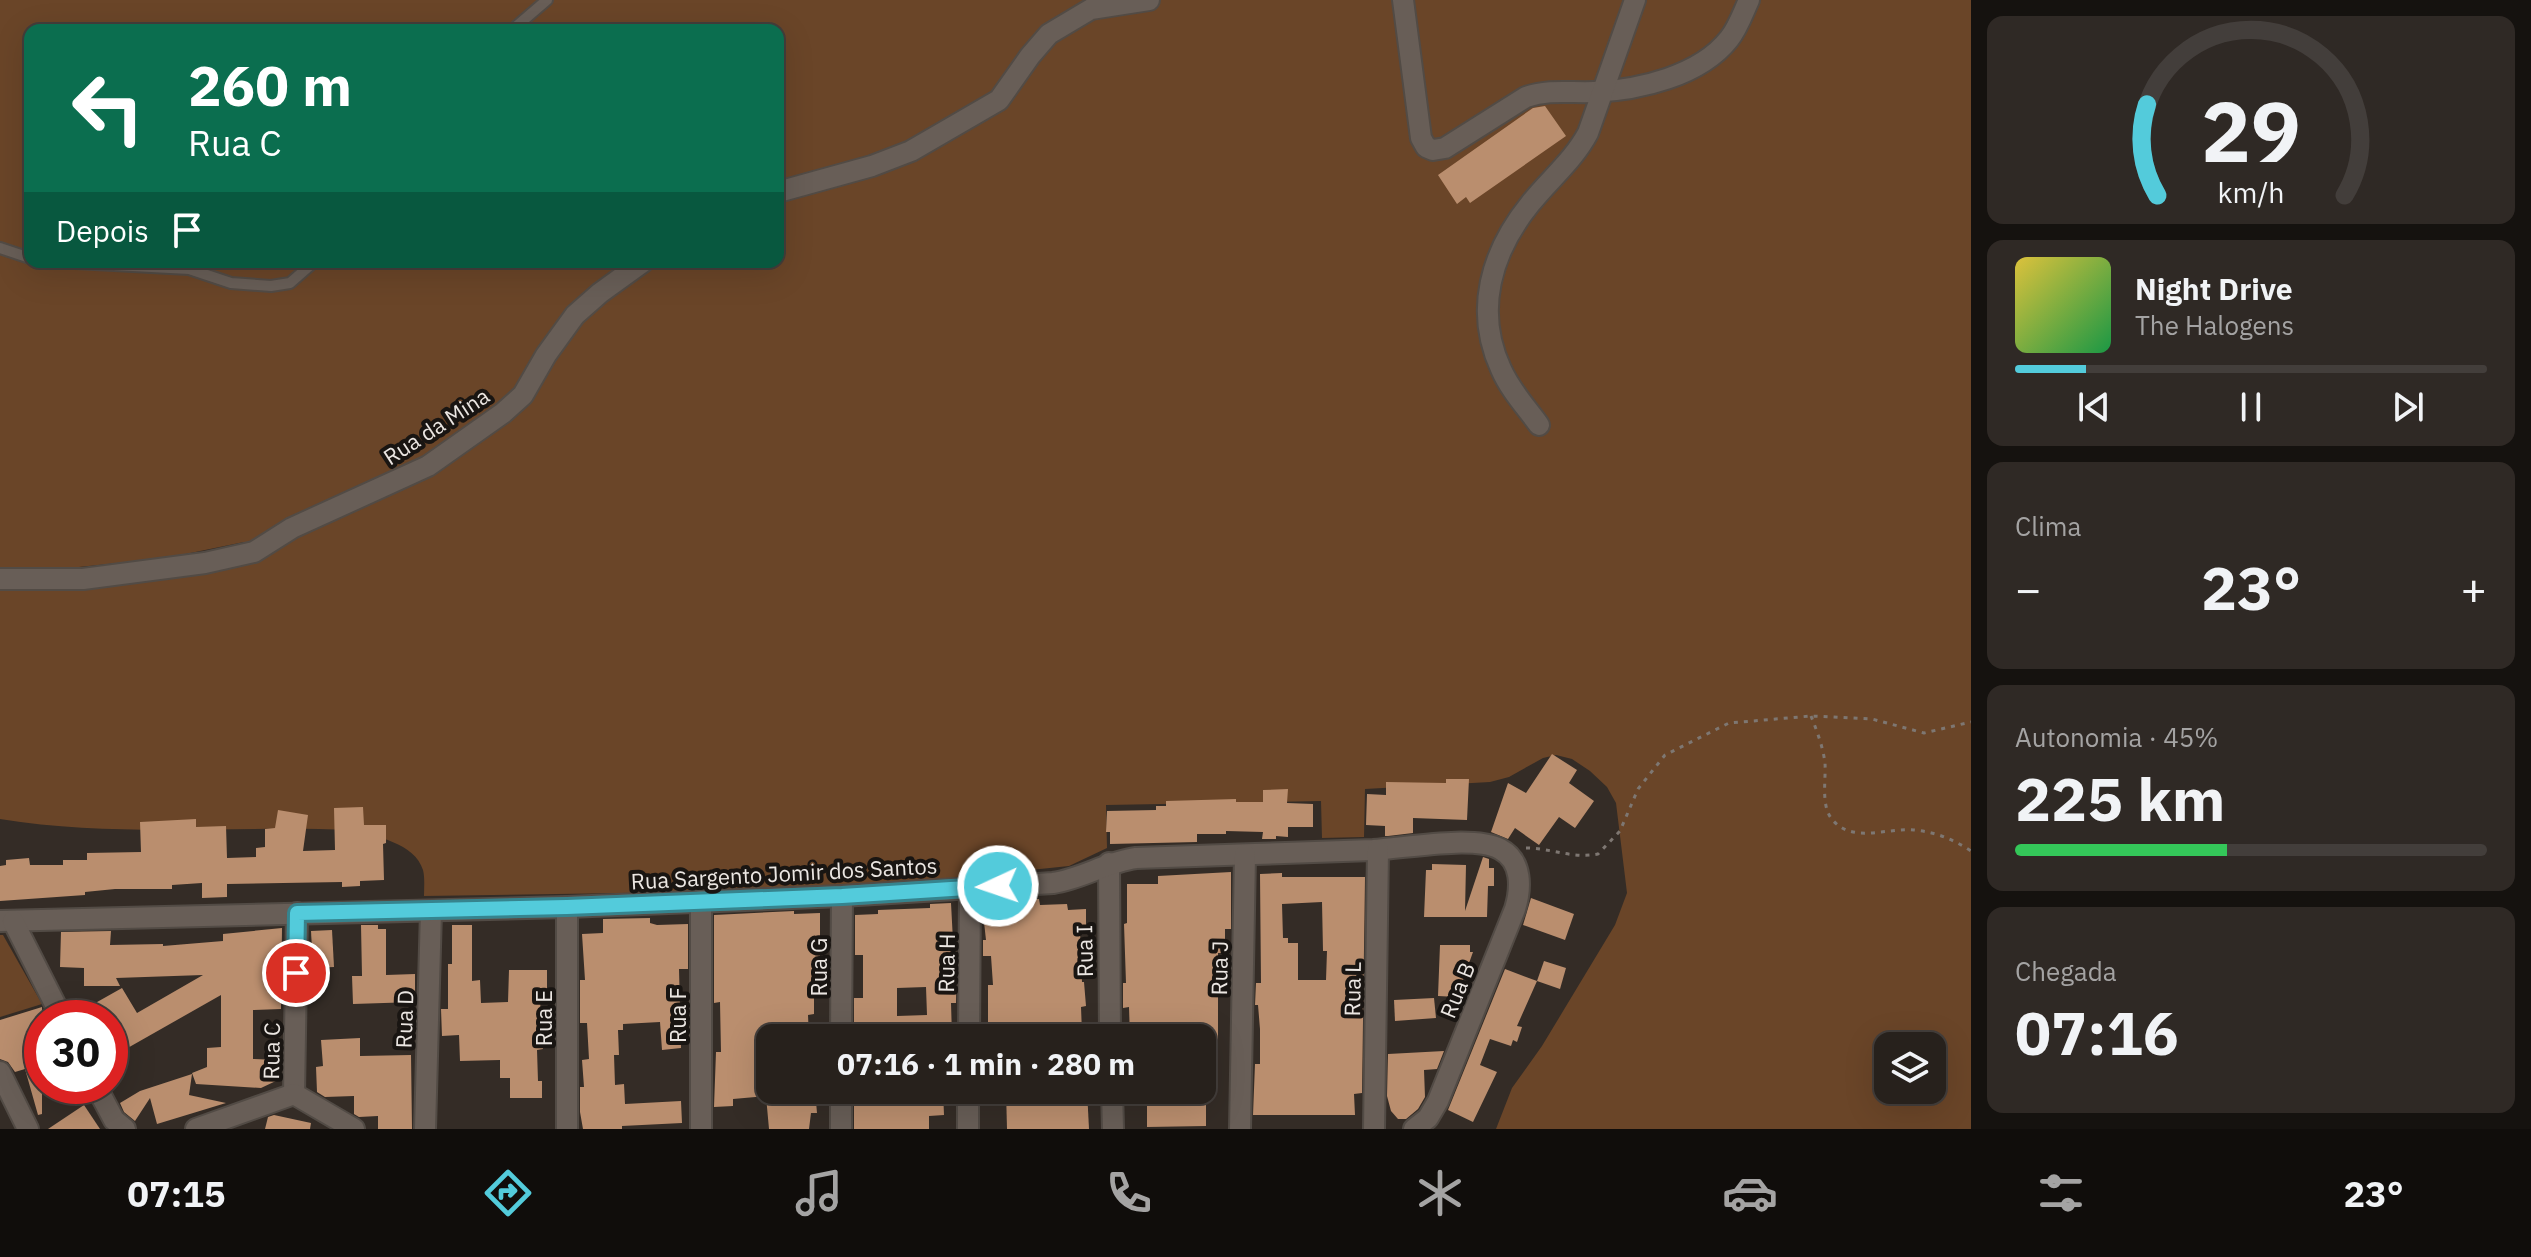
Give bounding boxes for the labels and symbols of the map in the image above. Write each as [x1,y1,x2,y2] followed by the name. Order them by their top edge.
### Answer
[377,381,495,471] street label: Rua da Mina
[956,844,1040,928] position arrow
[630,850,938,896] street label: Rua Sargento Jomir dos Santos
[1069,925,1099,977] street label: Rua I
[931,933,961,993] street label: Rua H
[804,938,833,996] street label: Rua G
[262,939,330,1007] pin
[1204,940,1234,996] street label: Rua J
[1433,958,1481,1022] street label: Rua B
[1337,961,1367,1017] street label: Rua L
[663,987,692,1043] street label: Rua F
[388,989,420,1049] street label: Rua D
[529,990,558,1046] street label: Rua E
[24,1000,128,1104] speed limit sign: 30
[256,1022,286,1080] street label: Rua C

